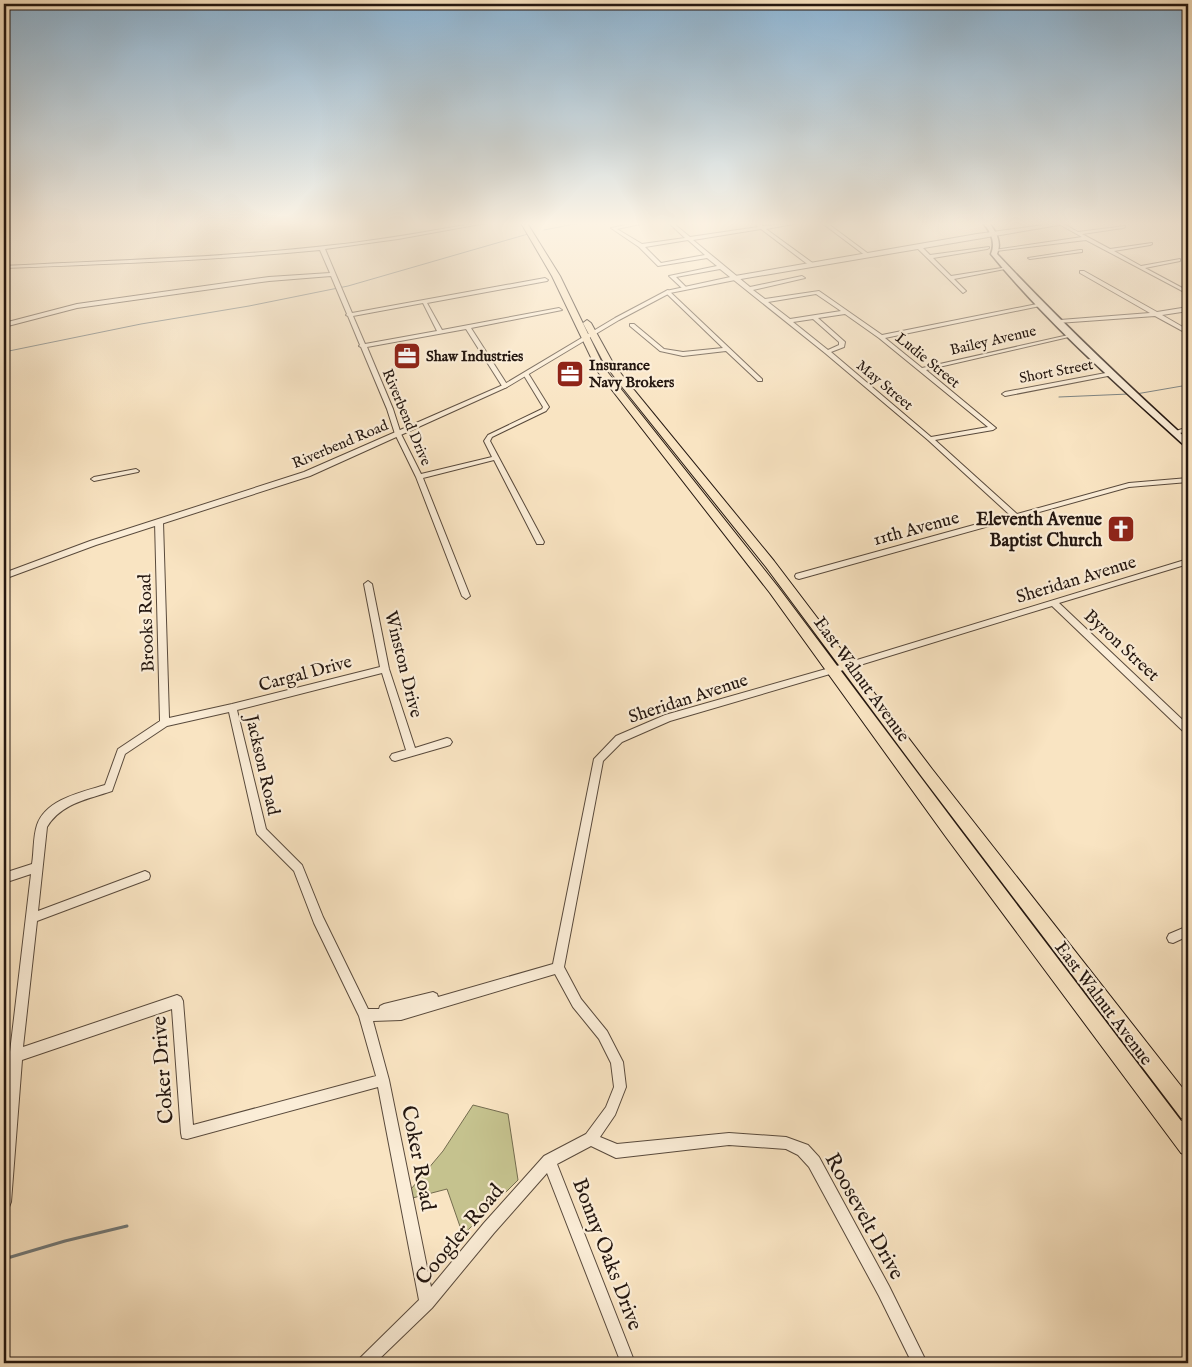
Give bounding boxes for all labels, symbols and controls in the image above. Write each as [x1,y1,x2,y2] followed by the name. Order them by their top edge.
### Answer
[948,321,1038,360] street label: Bailey Avenue
[891,329,964,392] street label: Ludie Street
[392,341,422,371] office icon: Shaw Industries
[426,347,524,366] place label: Shaw Industries
[1018,355,1095,388] street label: Short Street
[588,356,675,392] place label: Insurance Navy Brokers
[852,356,917,415] street label: May Street
[555,359,585,389] office icon: Insurance Navy Brokers
[378,366,436,469] street label: Riverbend Drive
[289,415,392,473] street label: Riverbend Road
[871,507,962,552] street label: 11th Avenue
[976,509,1103,553] place label: Eleventh Avenue Baptist Church
[1106,514,1136,544] church icon: Eleventh Avenue Baptist Church
[1014,551,1139,610] street label: Sheridan Avenue
[134,573,161,673] street label: Brooks Road
[1078,605,1164,687] street label: Byron Street
[378,609,427,720] street label: Winston Drive
[808,613,914,747] street label: East Walnut Avenue
[256,651,355,698] street label: Cargal Drive
[626,669,751,730] street label: Sheridan Avenue
[238,711,284,818] street label: Jackson Road
[1049,937,1157,1070] street label: East Walnut Avenue
[146,1015,181,1125] street label: Coker Drive
[394,1103,441,1214] street label: Coker Road
[818,1149,910,1285] street label: Roosevelt Drive
[565,1175,648,1335] street label: Bonny Oaks Drive
[410,1178,511,1291] street label: Coogler Road

